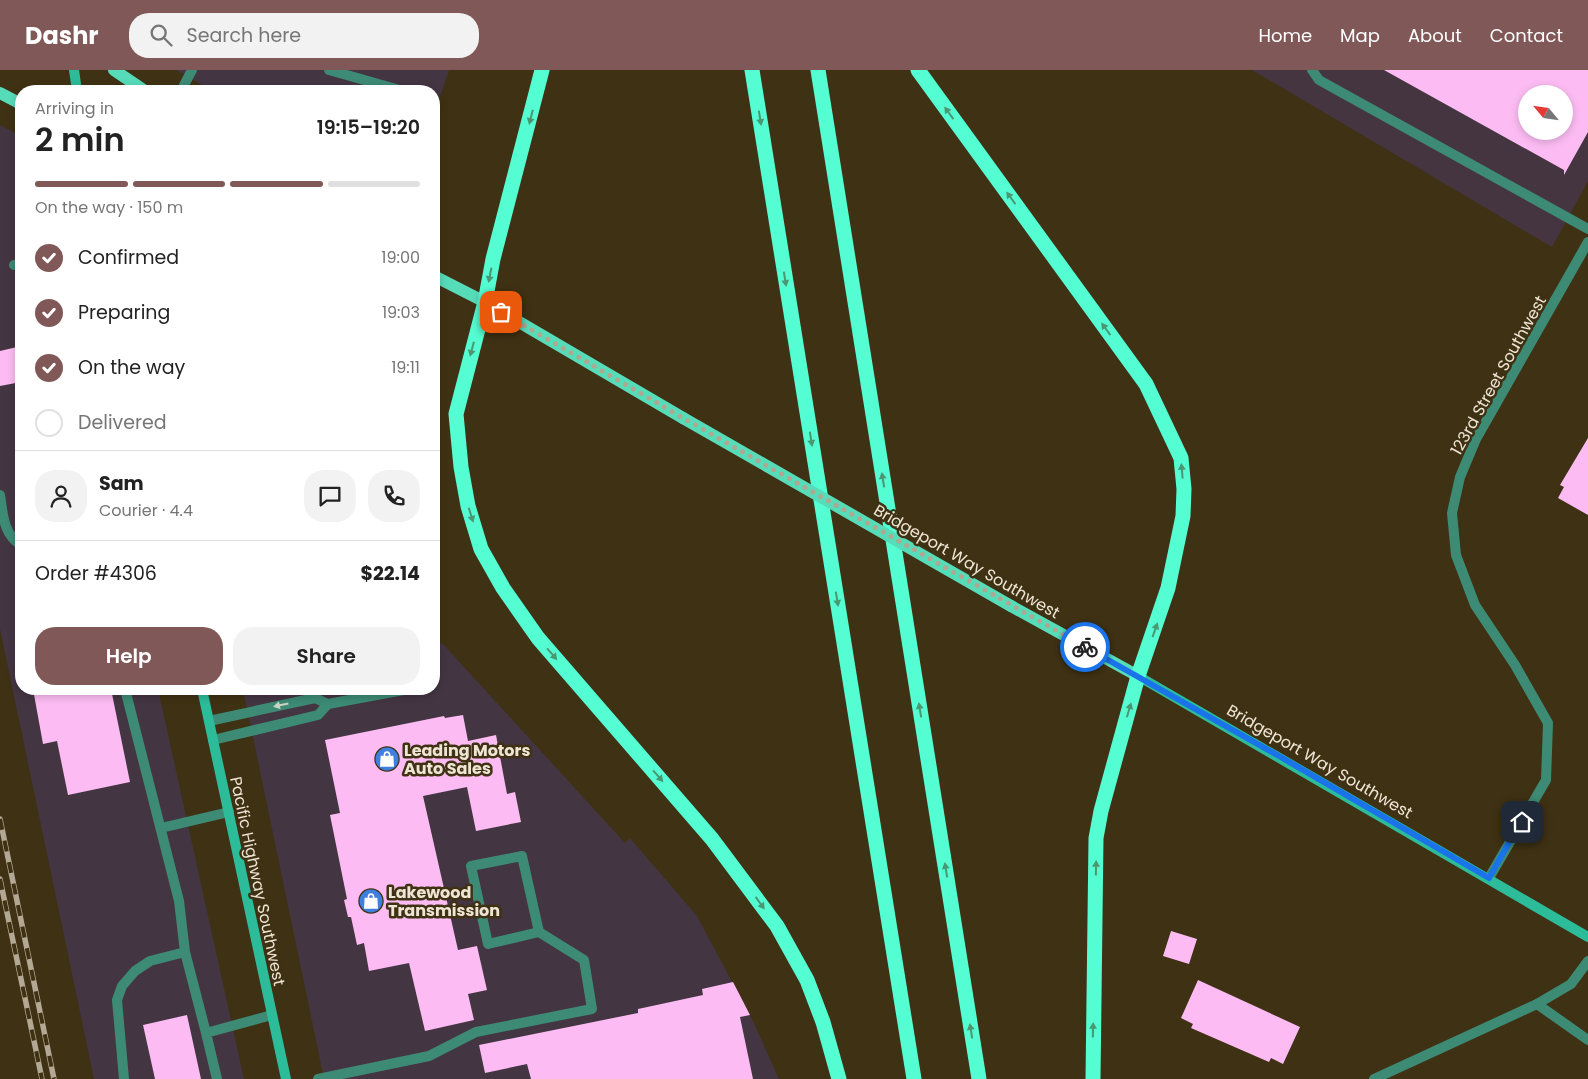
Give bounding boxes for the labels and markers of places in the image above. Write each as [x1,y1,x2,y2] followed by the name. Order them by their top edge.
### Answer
[480,291,522,333] pin
[404,739,530,780] place label: Leading Motors Auto Sales
[374,746,400,772] shop icon: Leading Motors Auto Sales
[1501,801,1543,843] pin
[388,881,500,922] place label: Lakewood Transmission
[358,888,384,914] shop icon: Lakewood Transmission

